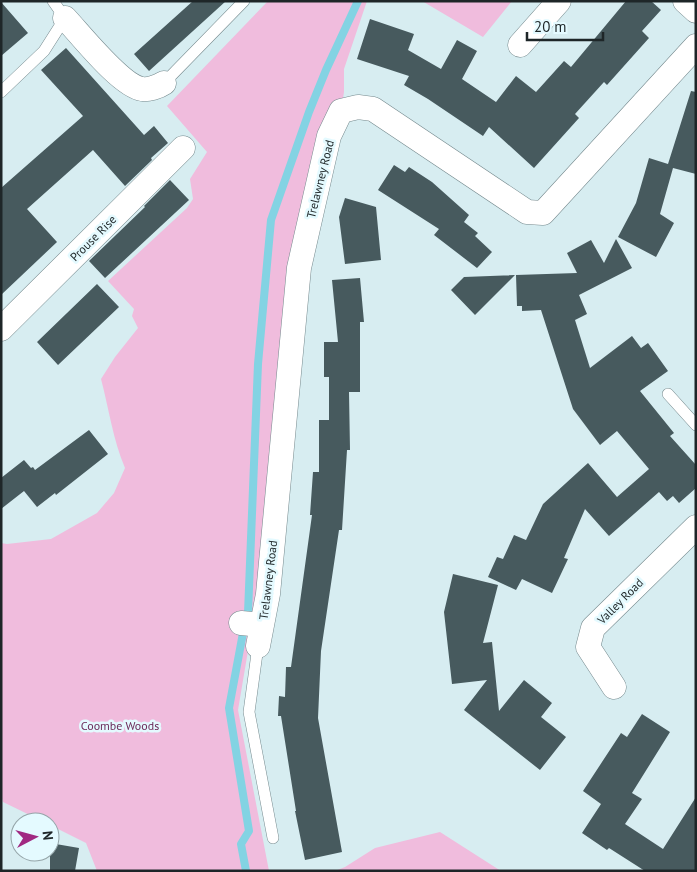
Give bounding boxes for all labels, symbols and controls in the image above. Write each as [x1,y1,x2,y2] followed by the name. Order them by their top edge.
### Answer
[527,10,603,42] scale bar
[534,17,567,36] text: 20 m
[303,138,337,220] street label: Trelawney Road
[67,212,119,264] street label: Prouse Rise
[256,539,280,621] street label: Trelawney Road
[593,575,646,628] street label: Valley Road
[81,718,159,733] park label: Coombe Woods
[10,812,60,862] north arrow
[38,830,57,841] text: N

